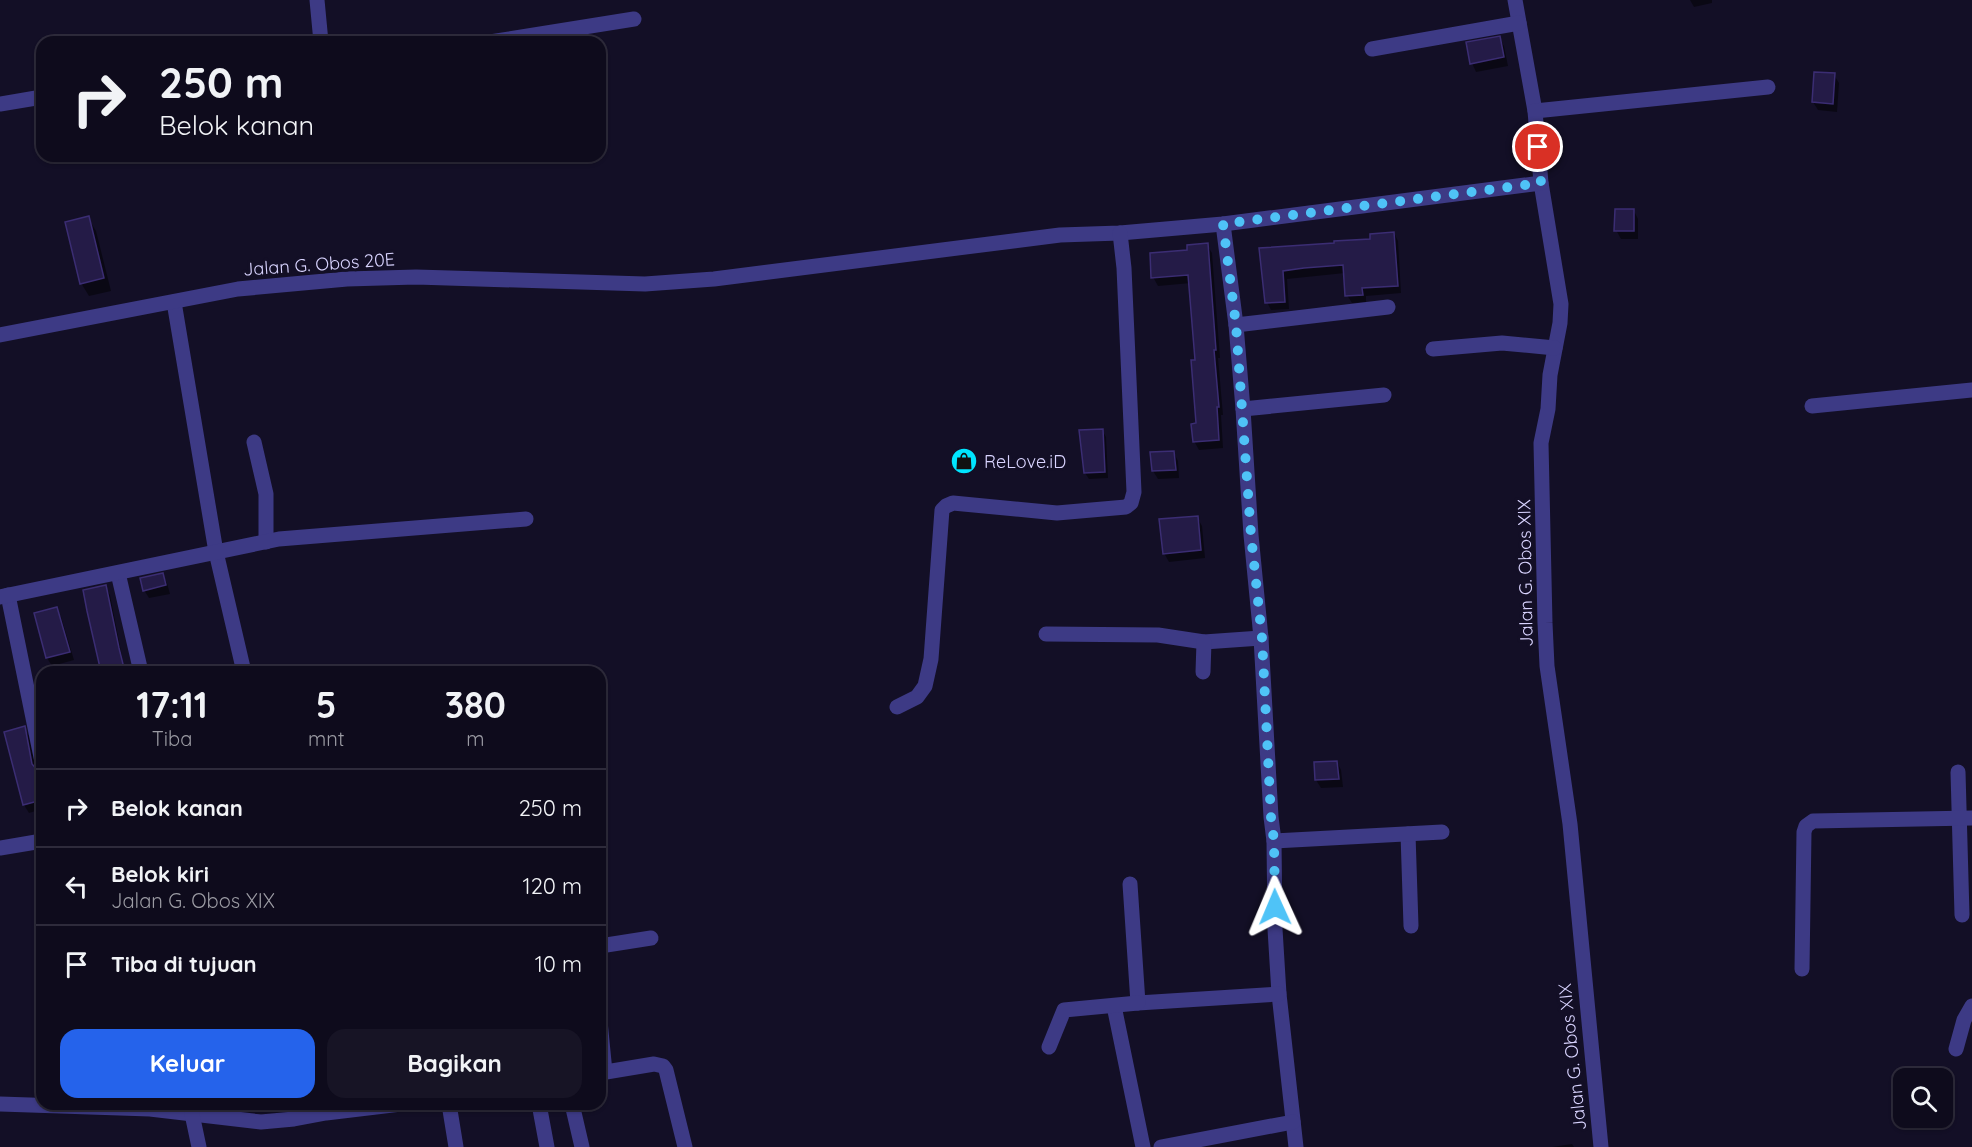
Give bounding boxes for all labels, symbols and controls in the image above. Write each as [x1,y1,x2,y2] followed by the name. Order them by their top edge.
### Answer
[159,56,283,109] text: 250 m
[60,60,138,138] icon: right
[159,108,314,142] text: Belok kanan
[1512,121,1563,172] pin
[1521,130,1554,163] icon: arrive
[242,247,396,281] street label: Jalan G. Obos 20E
[949,446,979,476] shop icon: ReLove.iD
[984,450,1066,473] place label: ReLove.iD
[1512,499,1538,647] street label: Jalan G. Obos XIX
[136,682,208,727] text: 17:11
[316,682,337,727] text: 5
[445,682,506,727] text: 380
[152,726,192,751] text: Tiba
[308,726,345,751] text: mnt
[466,726,484,751] text: m
[60,792,93,825] icon: right
[111,794,243,822] text: Belok kanan
[519,794,582,822] text: 250 m
[111,860,209,888] text: Belok kiri
[60,870,93,903] icon: left
[523,872,582,900] text: 120 m
[1243,875,1307,939] position arrow
[111,888,275,913] text: Jalan G. Obos XIX
[60,948,93,981] icon: arrive
[111,950,257,978] text: Tiba di tujuan
[535,950,582,978] text: 10 m
[1553,982,1591,1132] street label: Jalan G. Obos XIX
[60,1029,315,1098] button: Keluar
[327,1029,582,1098] button: Bagikan
[1893,1068,1953,1128] map controls
[1893,1068,1953,1128] button: search

